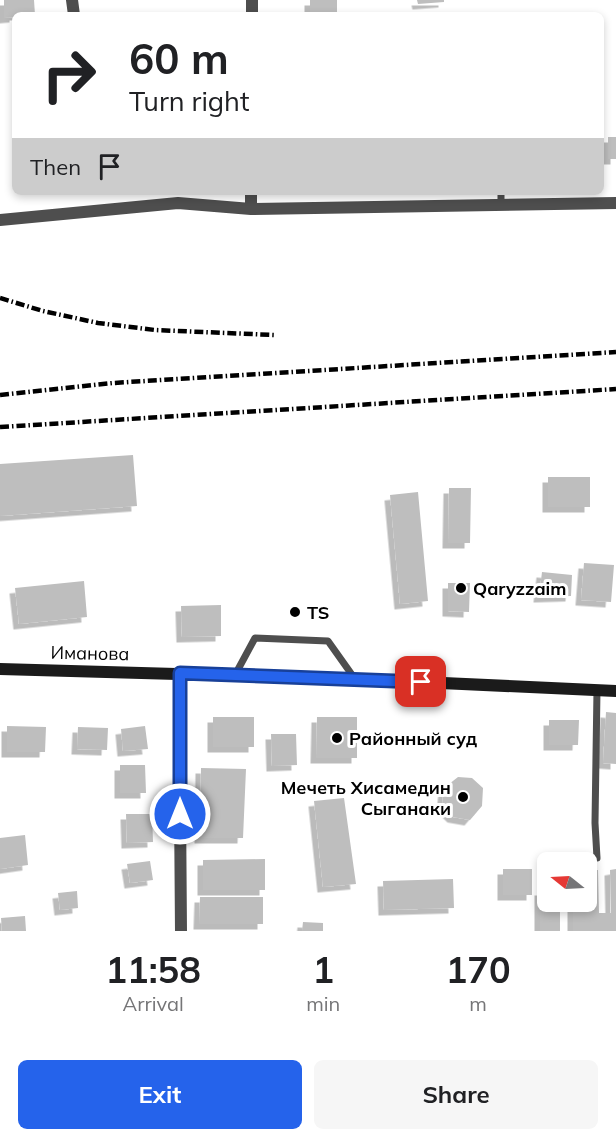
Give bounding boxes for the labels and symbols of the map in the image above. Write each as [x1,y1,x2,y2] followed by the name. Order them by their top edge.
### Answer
[473,577,566,600] place label: Qaryzzaim
[454,581,468,595] marker: Qaryzzaim
[307,601,329,624] place label: TS
[288,605,302,619] marker: TS
[50,641,130,665] street label: Иманова
[395,656,446,707] pin
[349,727,478,750] place label: Районный суд
[330,731,344,745] marker: Районный суд
[281,776,451,820] place label: Мечеть Хисамедин Сыганаки
[148,782,212,846] position arrow
[456,790,470,804] marker: Мечеть Хисамедин Сыганаки
[537,852,597,912] north arrow

